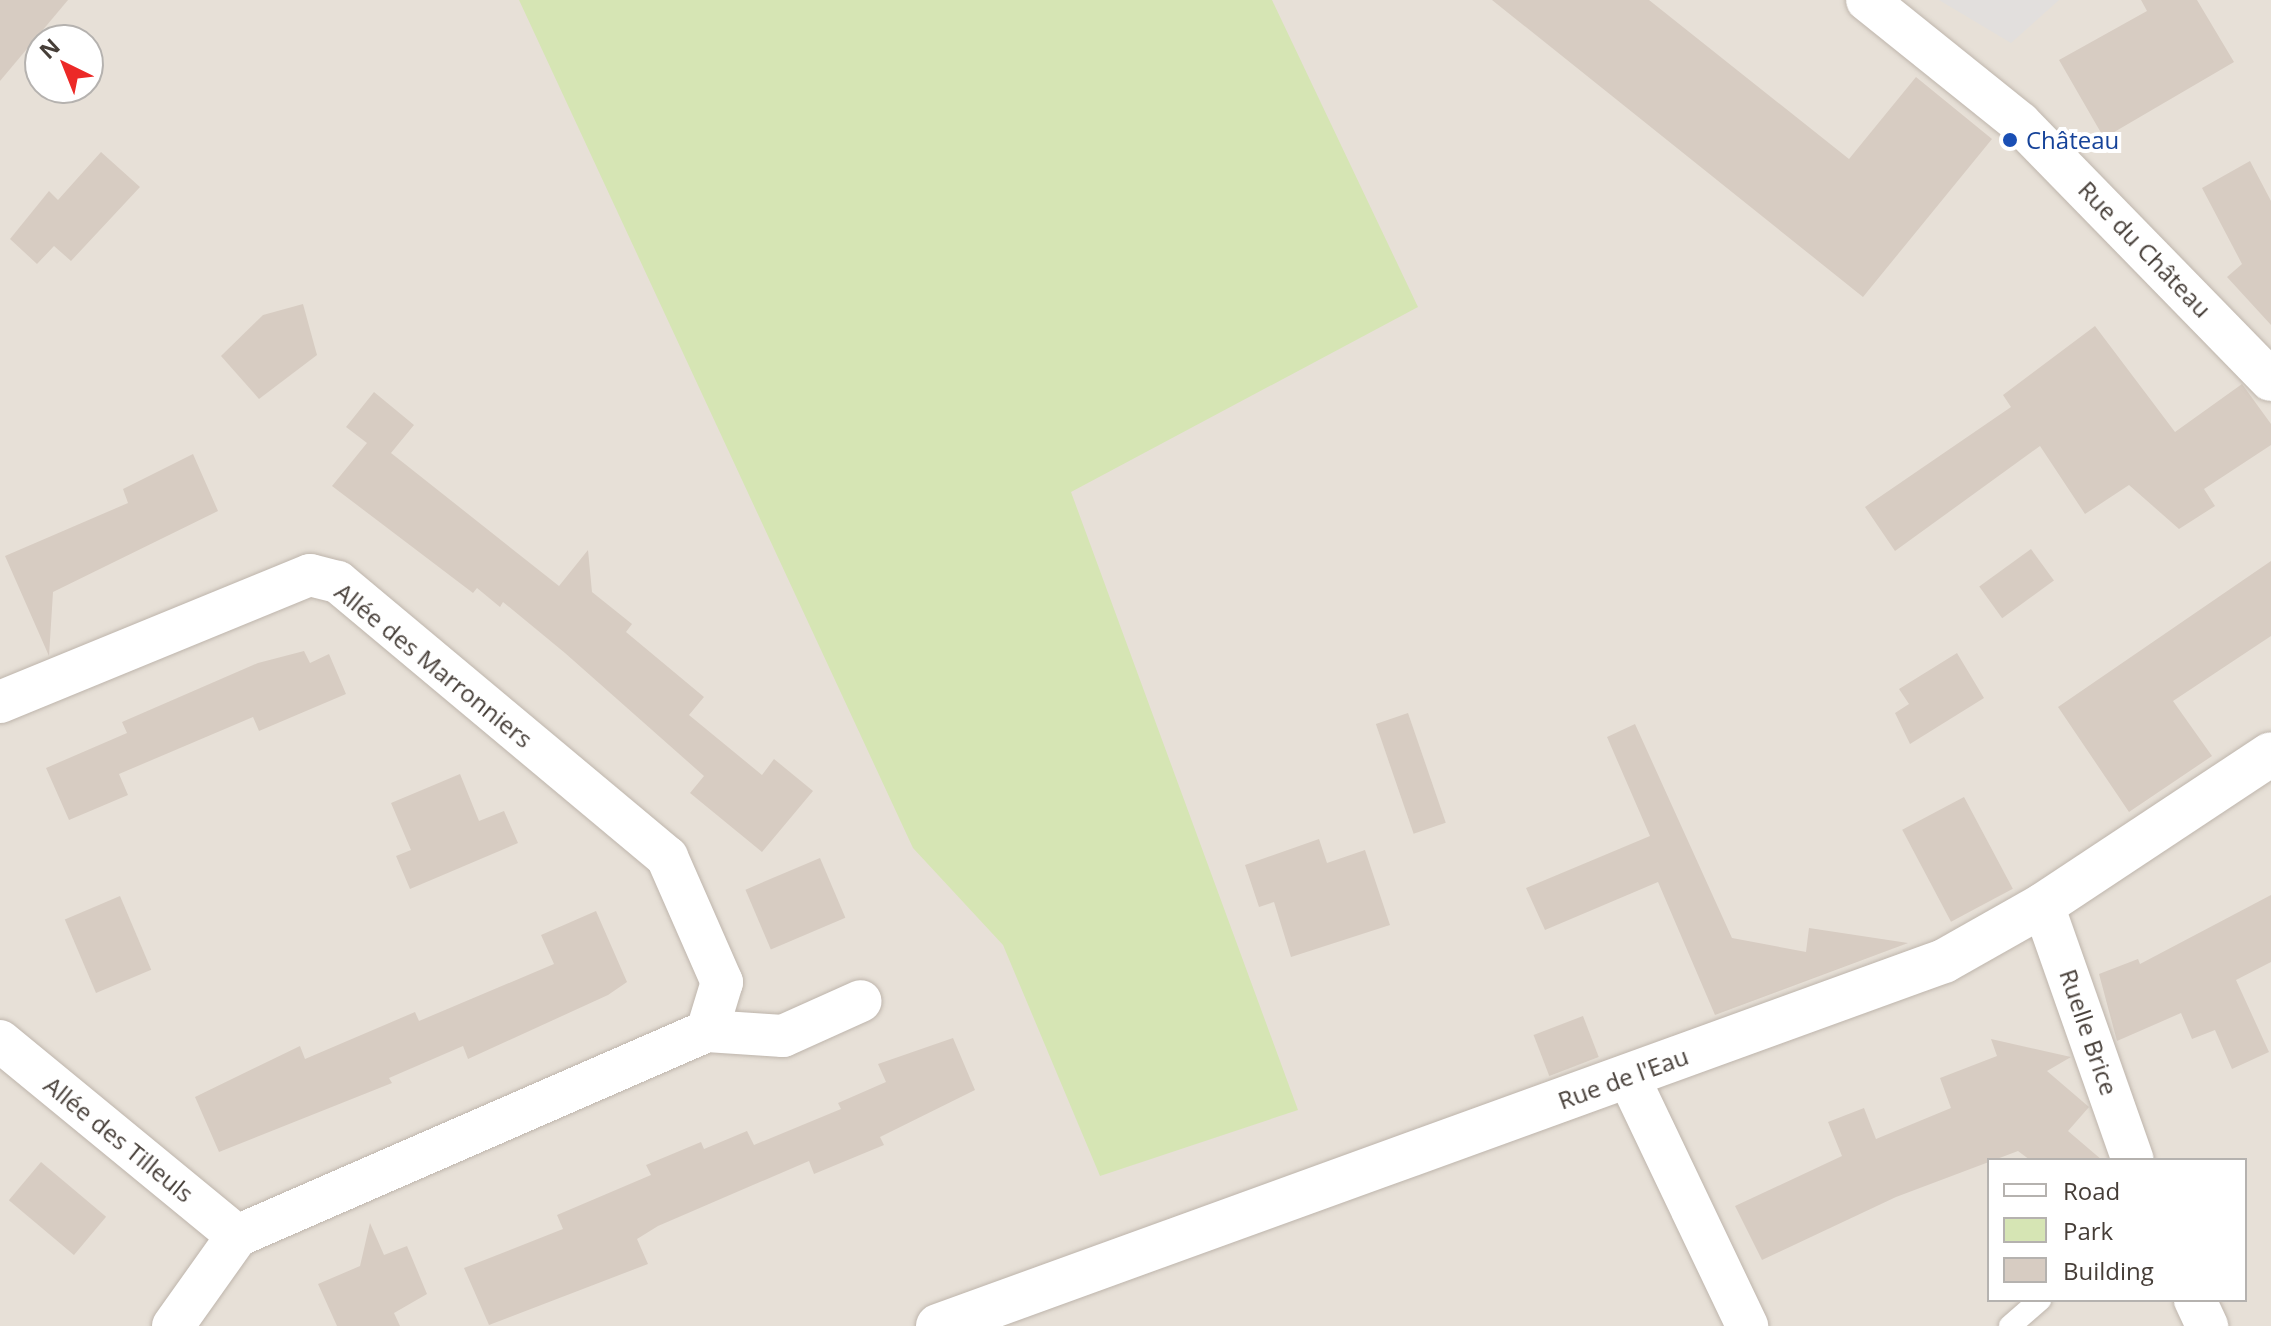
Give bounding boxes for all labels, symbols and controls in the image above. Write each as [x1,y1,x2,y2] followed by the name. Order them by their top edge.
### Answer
[24,24,104,104] north arrow
[32,31,66,65] text: N
[2026,126,2119,154] place label: Château
[2001,131,2019,149] marker: Château
[2073,175,2217,323] street label: Rue du Château
[330,577,538,753] street label: Allée des Marronniers
[2054,965,2124,1099] street label: Ruelle Brice
[1554,1041,1692,1115] street label: Rue de l'Eau
[39,1070,199,1208] street label: Allée des Tilleuls
[1987,1158,2247,1302] legend
[2063,1174,2120,1207] text: Road
[2063,1214,2113,1247] text: Park
[2063,1254,2154,1287] text: Building

